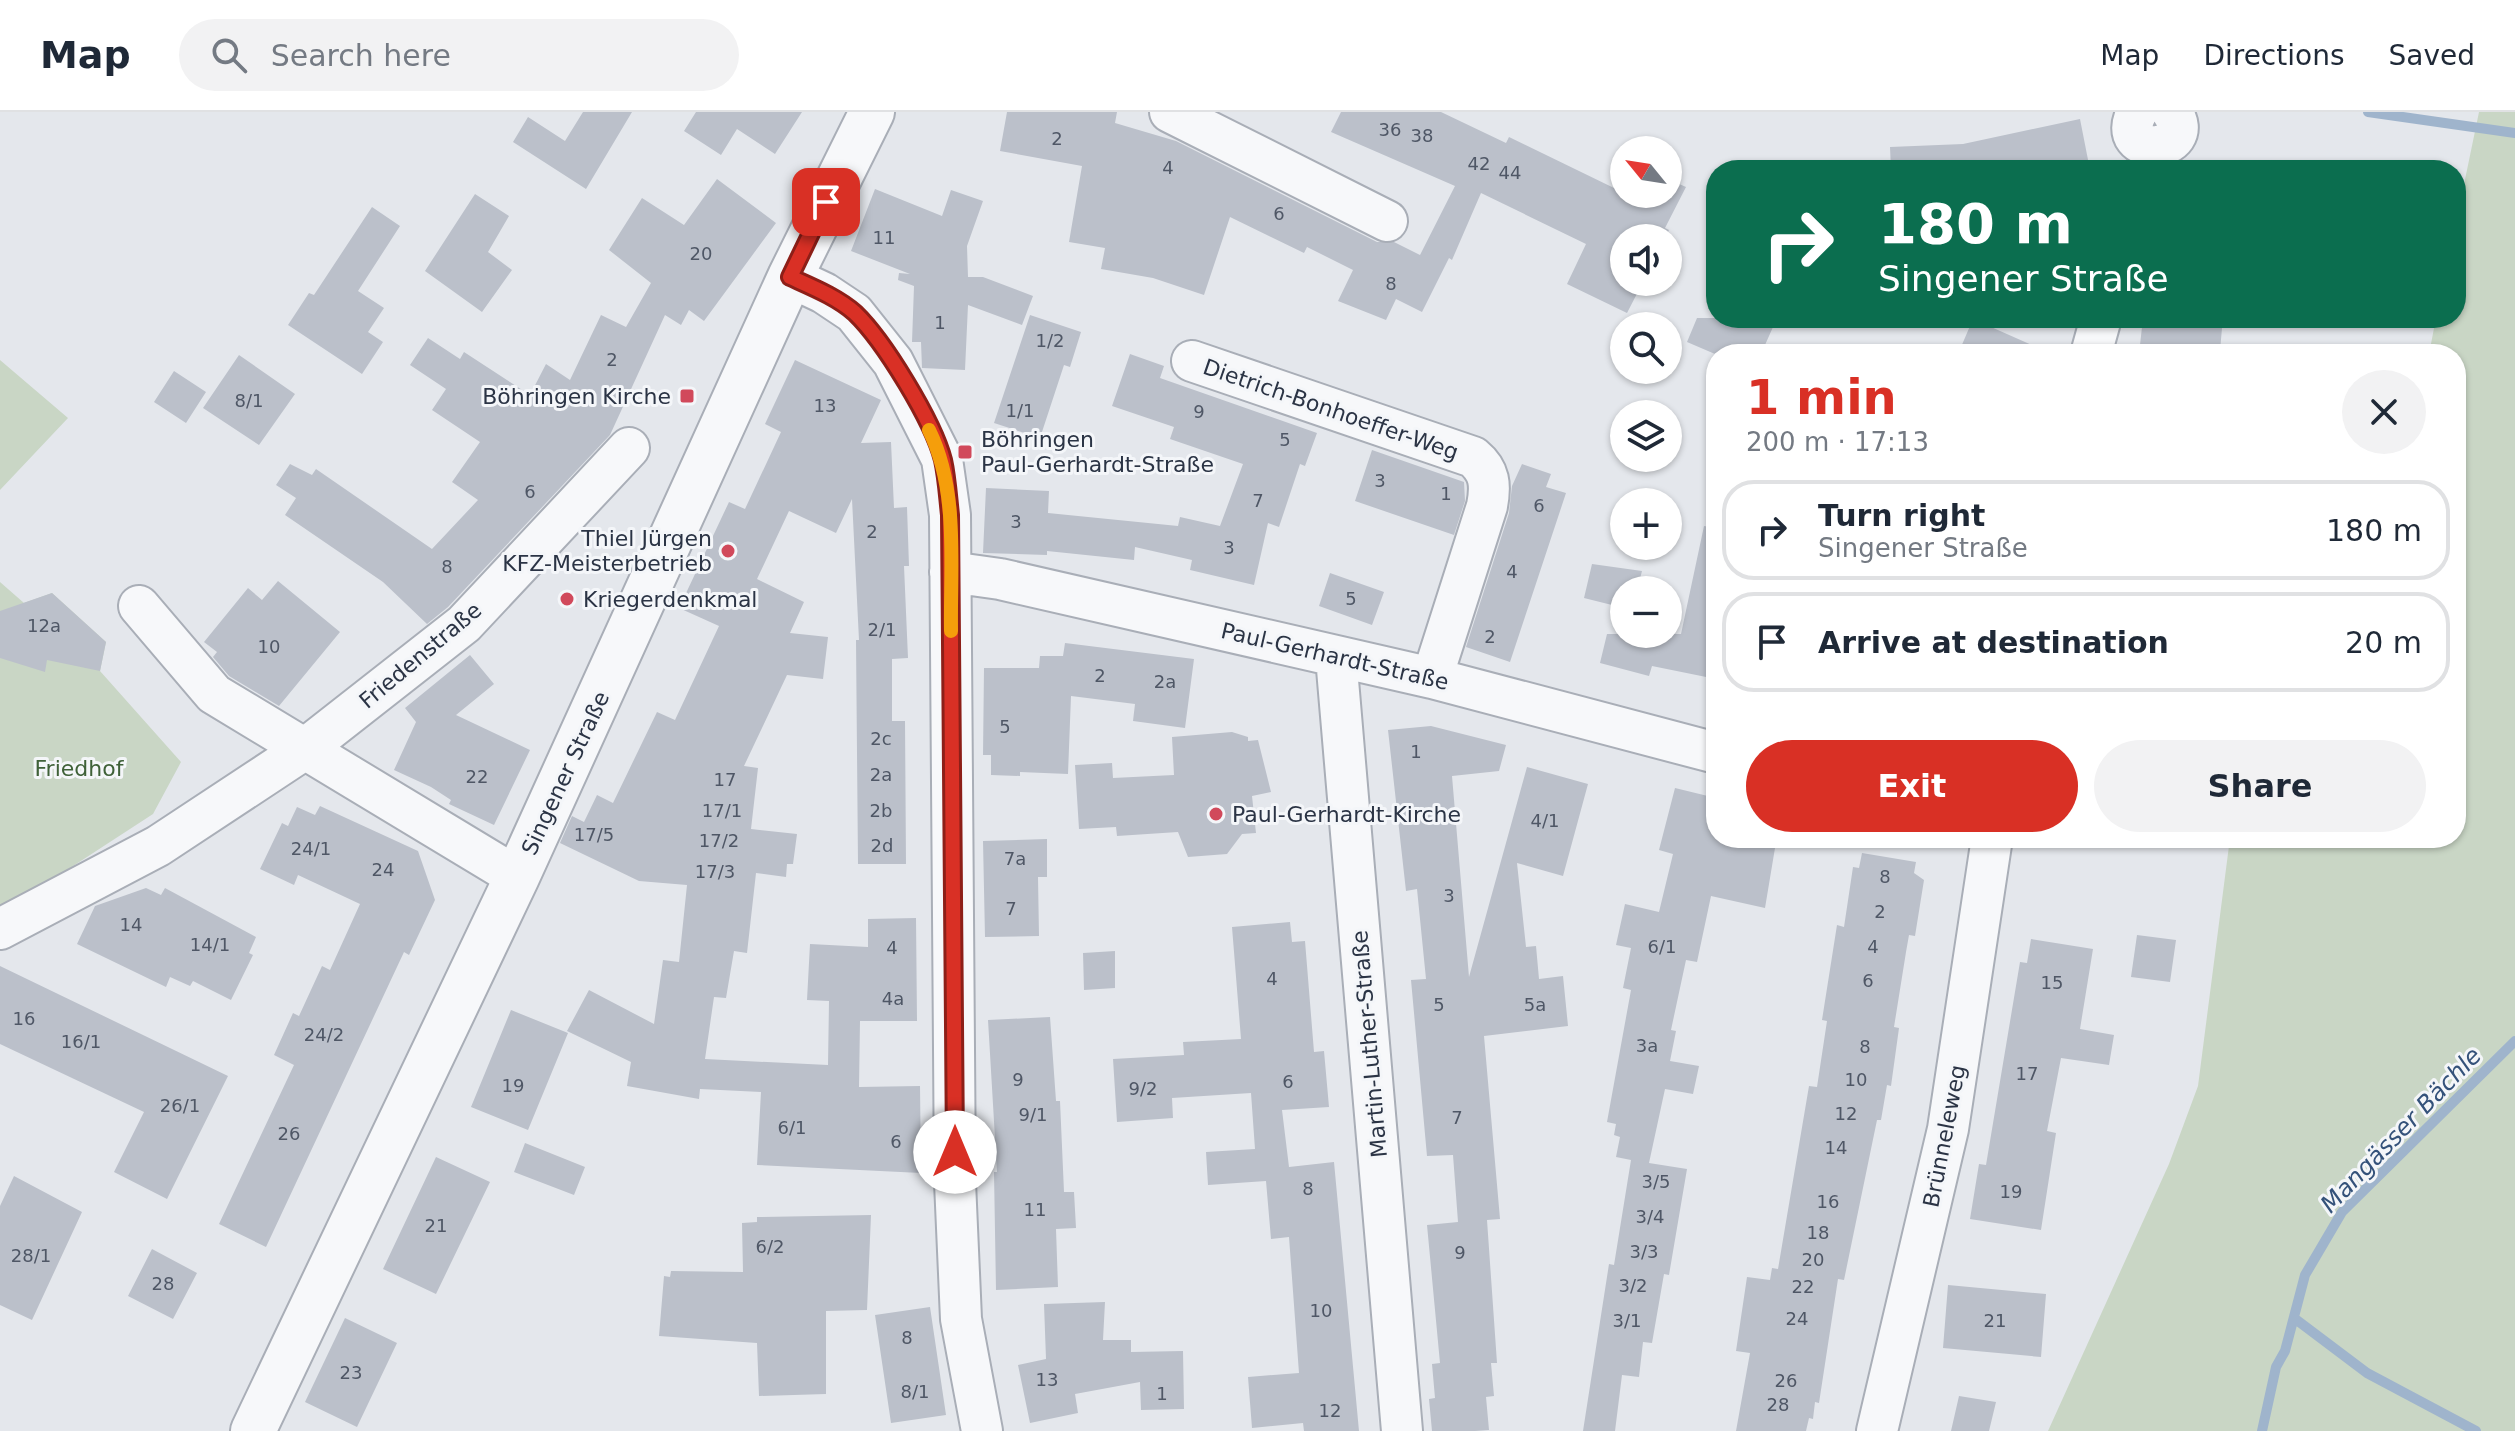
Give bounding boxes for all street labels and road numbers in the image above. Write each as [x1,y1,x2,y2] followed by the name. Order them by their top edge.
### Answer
[1200,354,1462,465] street label: Dietrich-Bonhoeffer-Weg
[354,597,486,714] street label: Friedenstraße
[1219,618,1451,695] street label: Paul-Gerhardt-Straße
[517,687,614,859] street label: Singener Straße
[1347,929,1392,1159] street label: Martin-Luther-Straße
[1918,1063,1971,1209] street label: Brünneleweg

